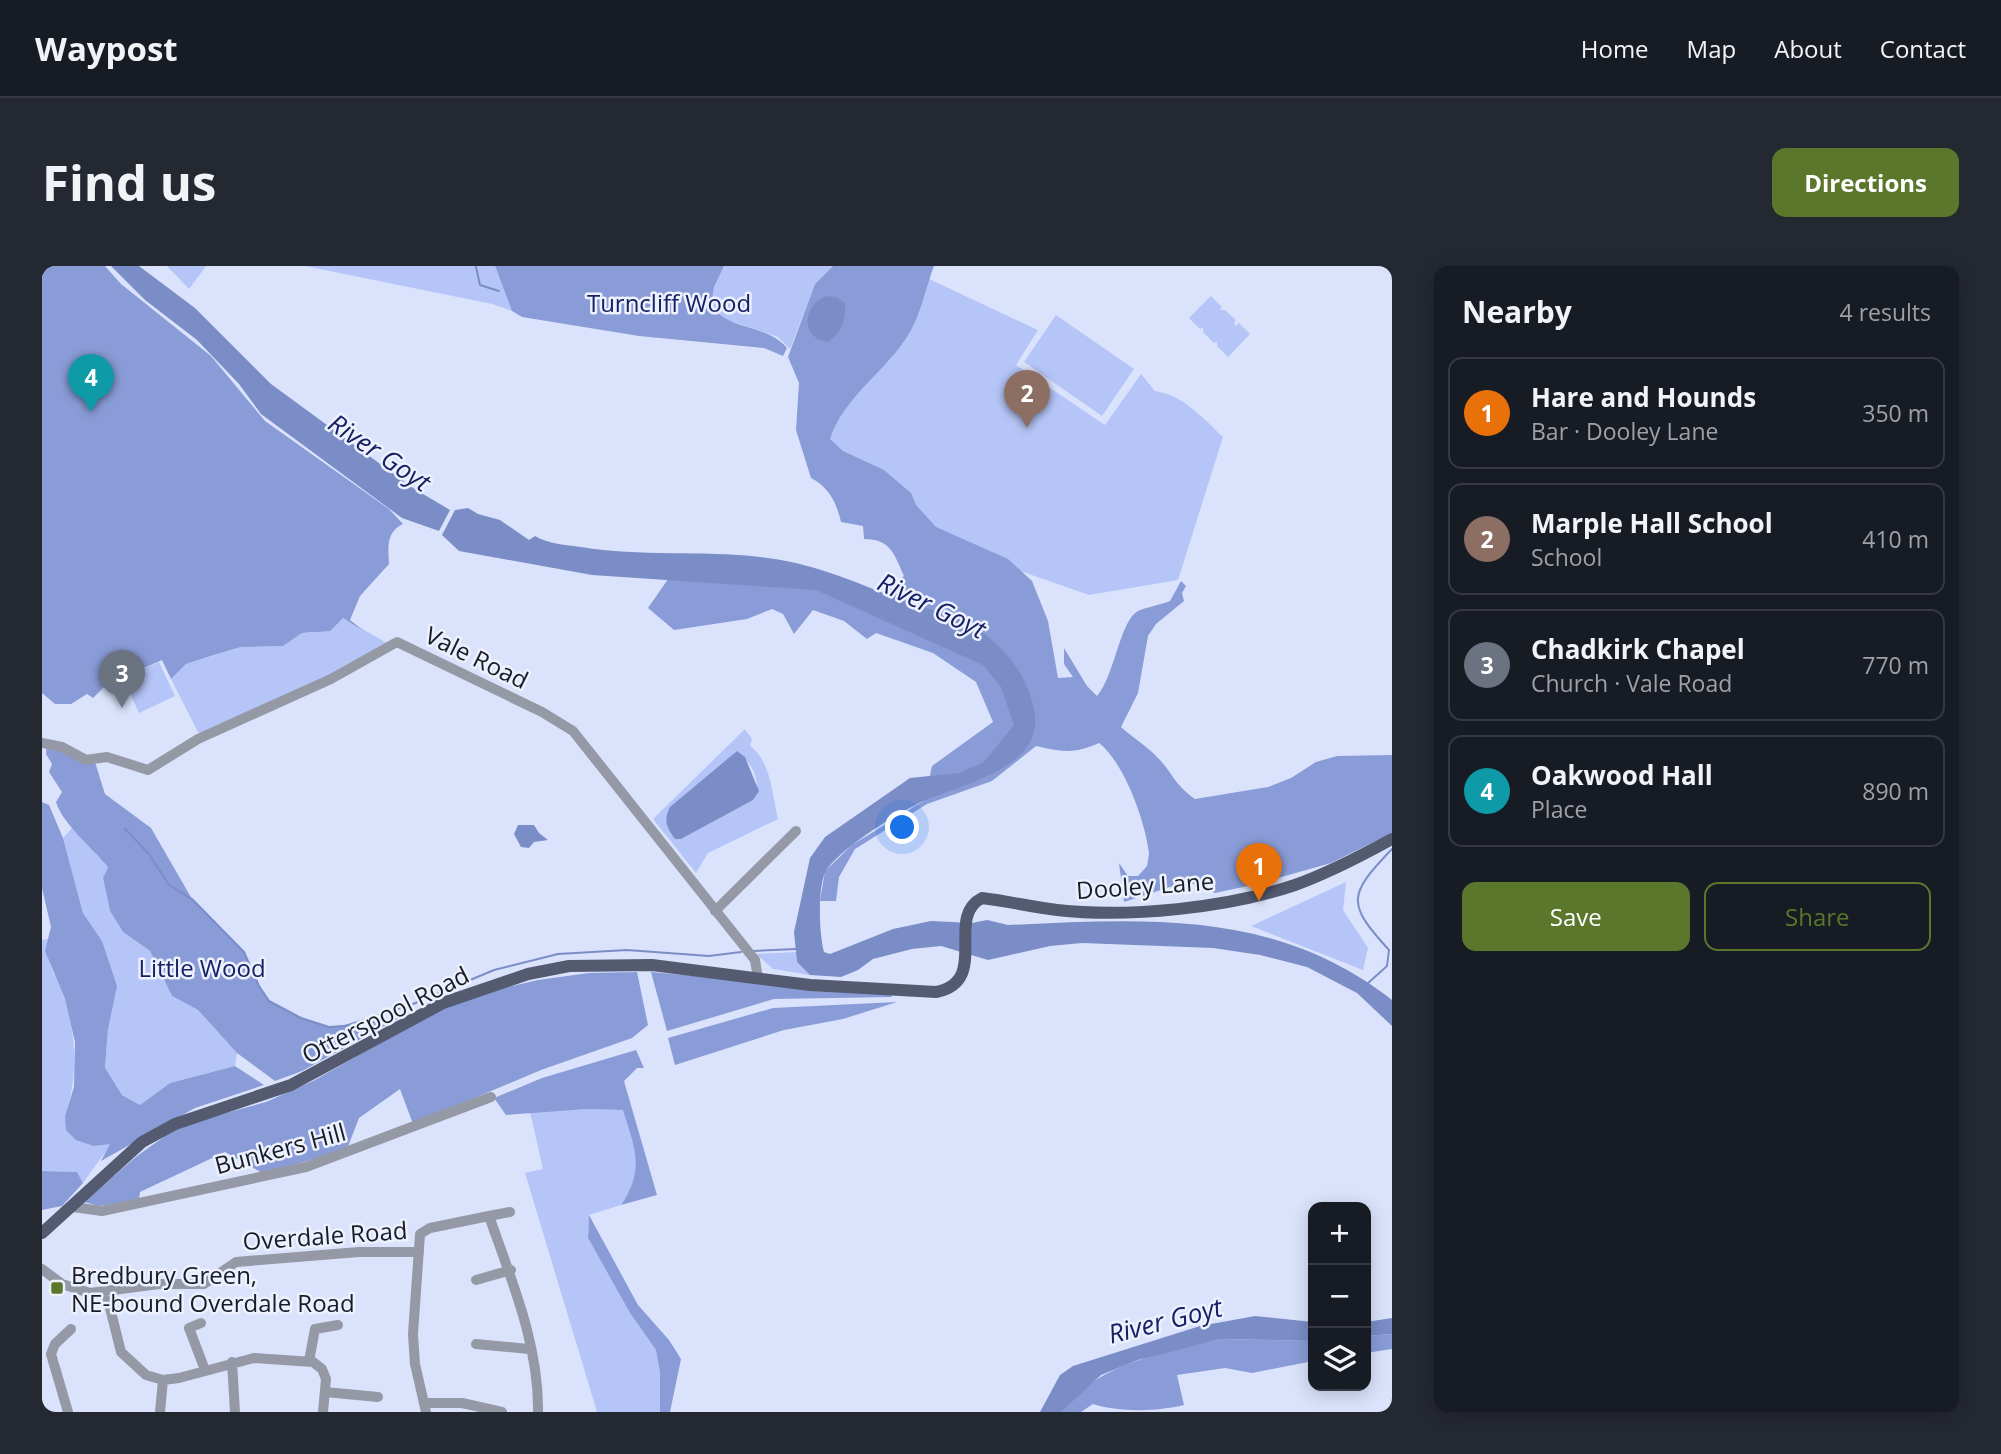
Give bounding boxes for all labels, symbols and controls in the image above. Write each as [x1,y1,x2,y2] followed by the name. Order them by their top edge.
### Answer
[35,26,178,71] text: Waypost
[1581,32,1649,65] text: Home
[1687,32,1736,65] text: Map
[1774,32,1842,65] text: About
[1880,32,1966,65] text: Contact
[1772,148,1959,217] button: Directions
[42,149,216,215] text: Find us
[587,286,751,319] park label: Turncliff Wood
[1462,291,1572,332] text: Nearby
[1840,296,1931,328] text: 4 results
[68,354,114,412] pin: 4
[1004,370,1050,428] pin: 2
[1531,379,1756,415] text: Hare and Hounds
[1480,397,1494,429] text: 1
[1862,397,1929,429] text: 350 m
[322,405,439,500] water label: River Goyt
[1531,415,1718,447] text: Bar · Dooley Lane
[1531,505,1773,541] text: Marple Hall School
[1480,523,1494,555] text: 2
[1862,523,1929,555] text: 410 m
[1531,541,1602,573] text: School
[872,563,993,647] water label: River Goyt
[420,618,534,696] street label: Vale Road
[1531,631,1745,667] text: Chadkirk Chapel
[1480,649,1494,681] text: 3
[1862,649,1929,681] text: 770 m
[99,650,145,708] pin: 3
[1531,667,1732,699] text: Church · Vale Road
[1531,757,1713,793] text: Oakwood Hall
[1480,775,1494,807] text: 4
[1862,775,1929,807] text: 890 m
[1531,793,1587,825] text: Place
[885,810,919,844] your location
[1236,843,1282,901] pin: 1
[1075,864,1215,906] street label: Dooley Lane
[1462,882,1690,951] button: Save
[1704,882,1931,951] button: Share
[138,951,266,984] park label: Little Wood
[296,958,474,1070] street label: Otterspool Road
[211,1115,349,1181] street label: Bunkers Hill
[1308,1202,1371,1391] map controls
[1308,1202,1371,1265] button: +
[242,1213,408,1257] street label: Overdale Road
[71,1258,355,1319] place label: Bredbury Green, NE-bound Overdale Road
[1308,1265,1371,1328] button: −
[49,1280,65,1296] marker: Bredbury Green, NE-bound Overdale Road
[1104,1288,1227,1352] water label: River Goyt
[1308,1328,1371,1391] button: layers

